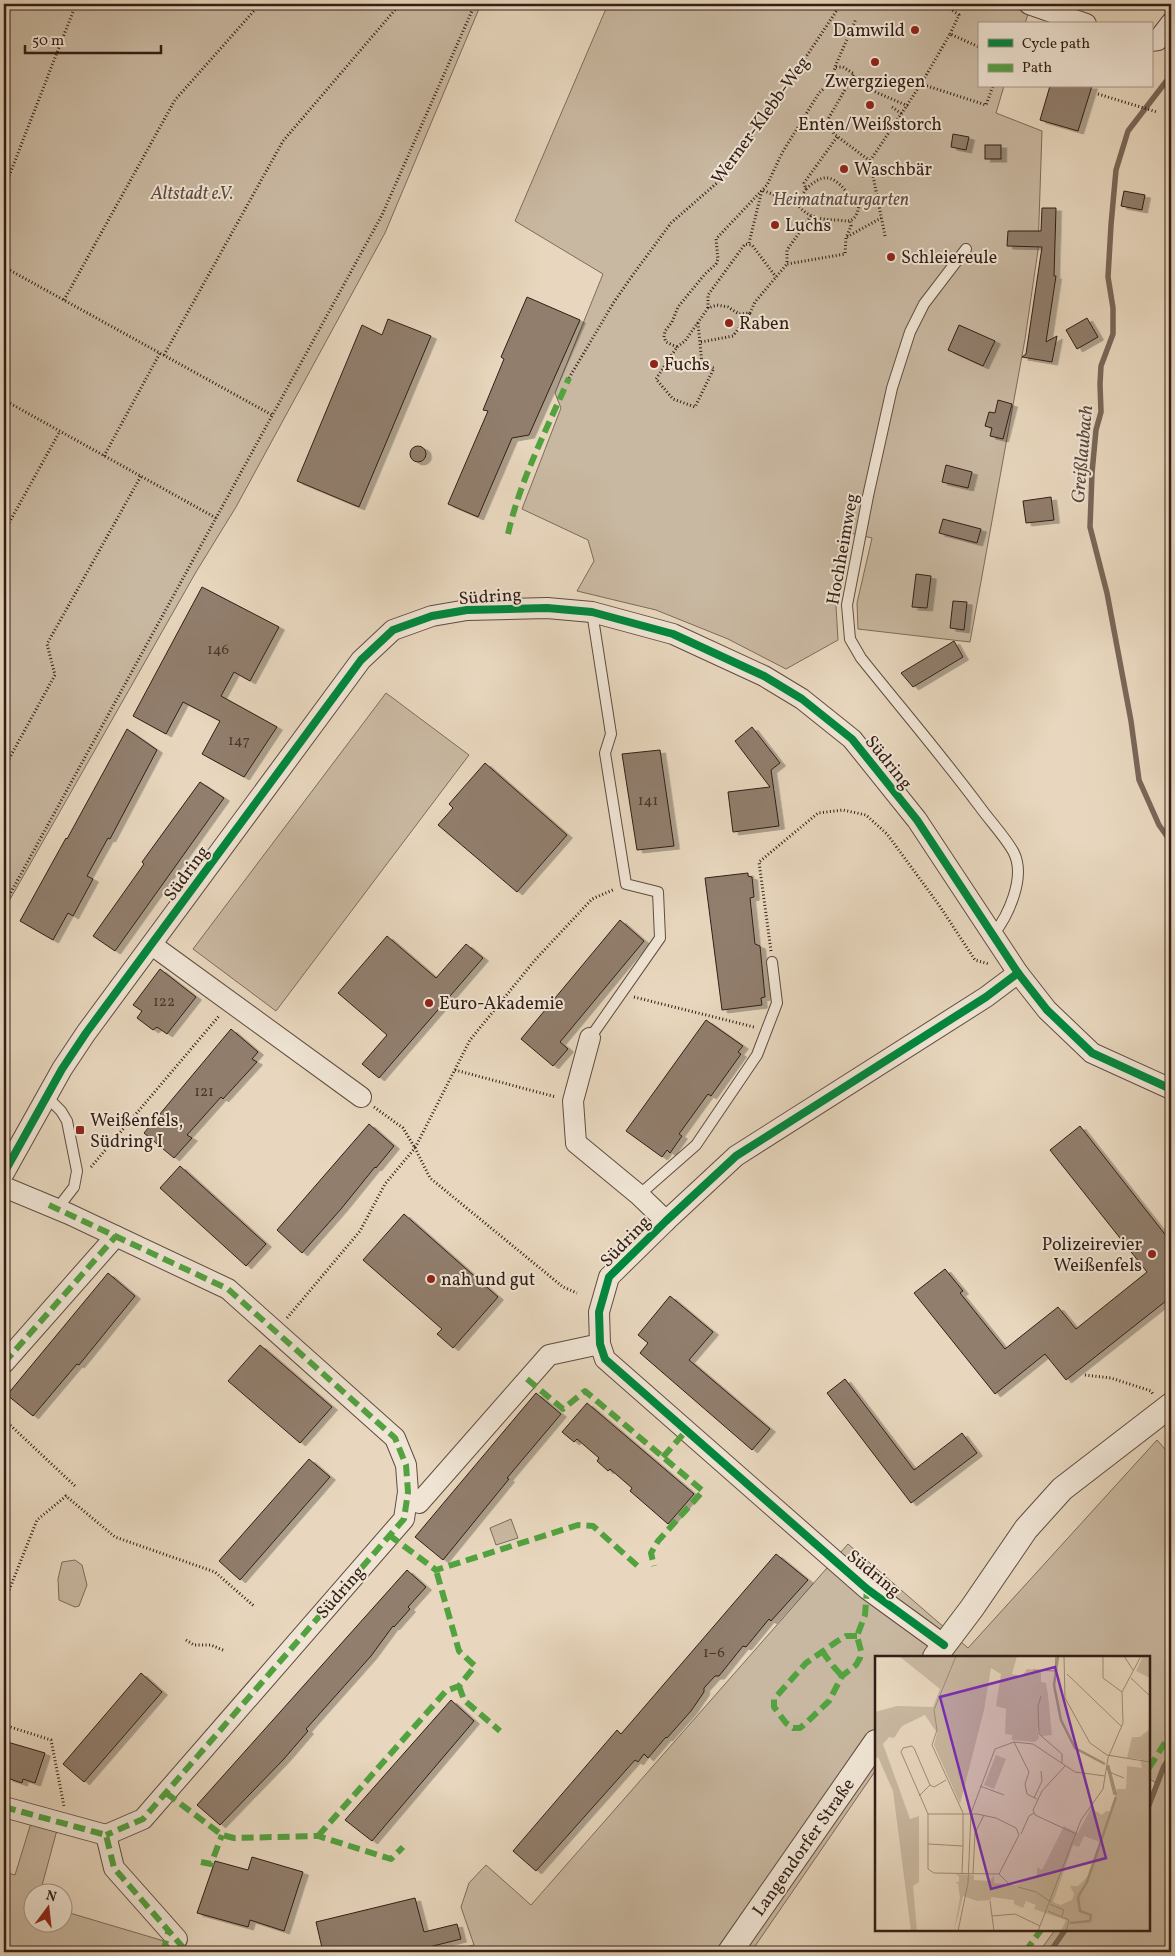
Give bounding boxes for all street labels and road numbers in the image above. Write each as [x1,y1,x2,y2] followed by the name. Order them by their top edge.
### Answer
[706,52,816,190] street label: Werner-Klebb-Weg
[821,492,866,607] street label: Hochheimweg
[458,583,522,612] street label: Südring
[858,731,917,795] street label: Südring
[159,841,216,907] street label: Südring
[595,1211,657,1273] street label: Südring
[841,1545,905,1604] street label: Südring
[311,1561,371,1625] street label: Südring
[747,1774,861,1922] street label: Langendorfer Straße

